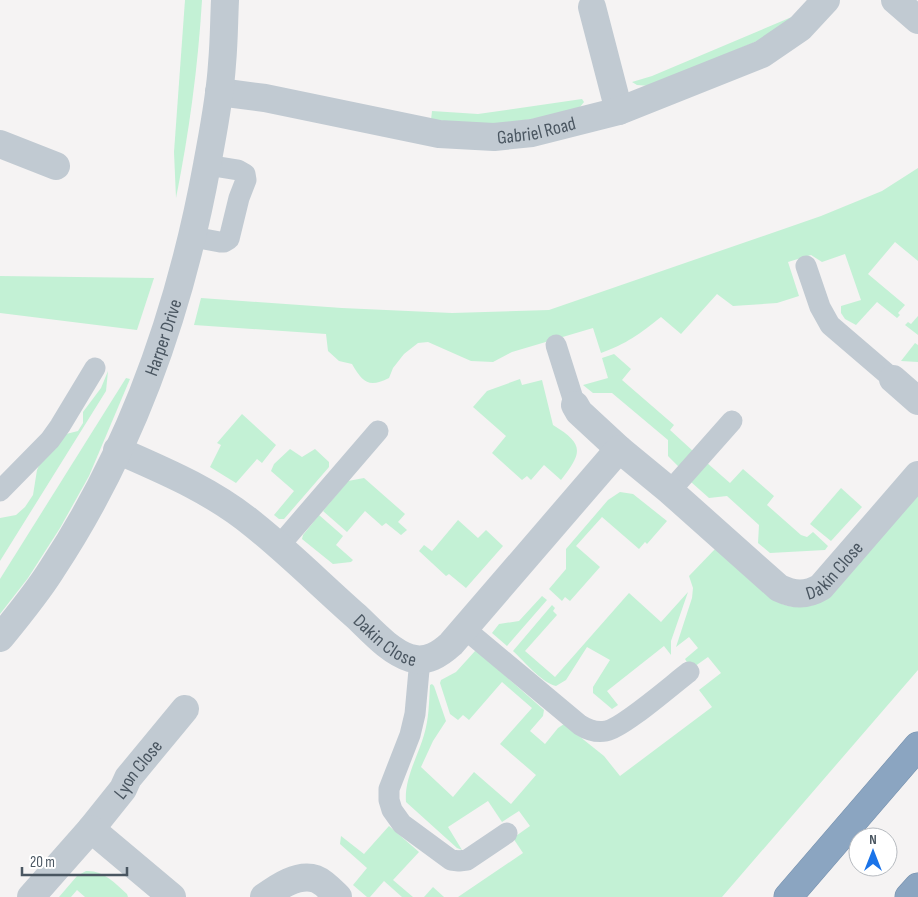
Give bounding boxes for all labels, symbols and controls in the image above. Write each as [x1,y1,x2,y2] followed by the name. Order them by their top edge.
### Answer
[496,112,578,150] street label: Gabriel Road
[140,297,187,379] street label: Harper Drive
[803,537,868,606] street label: Dakin Close
[348,610,418,672] street label: Dakin Close
[109,736,168,804] street label: Lyon Close
[848,827,898,877] north arrow
[869,831,877,848] text: N
[22,844,128,876] scale bar
[30,853,55,872] text: 20 m

